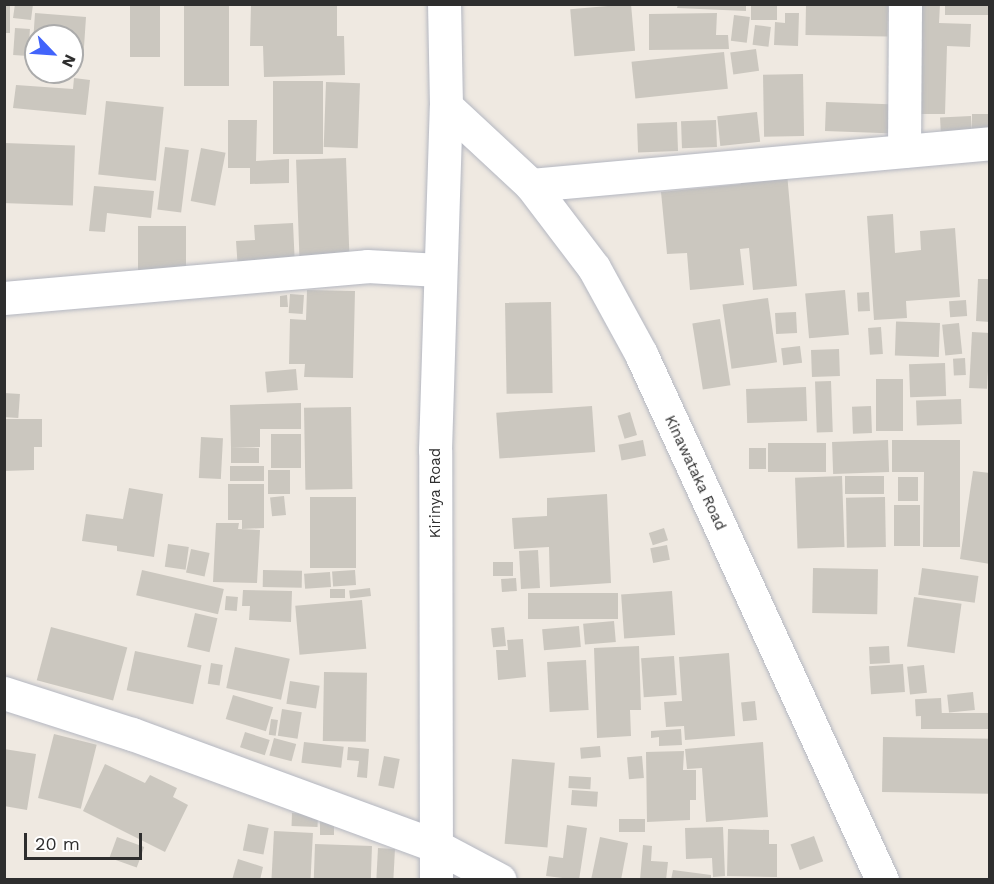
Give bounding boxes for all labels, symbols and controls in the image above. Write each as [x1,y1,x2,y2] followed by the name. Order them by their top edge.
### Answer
[24,24,84,84] north arrow
[58,52,80,70] text: N
[660,412,730,534] street label: Kinawataka Road
[427,448,445,538] street label: Kirinya Road
[27,821,146,859] scale bar
[35,833,80,854] text: 20 m

